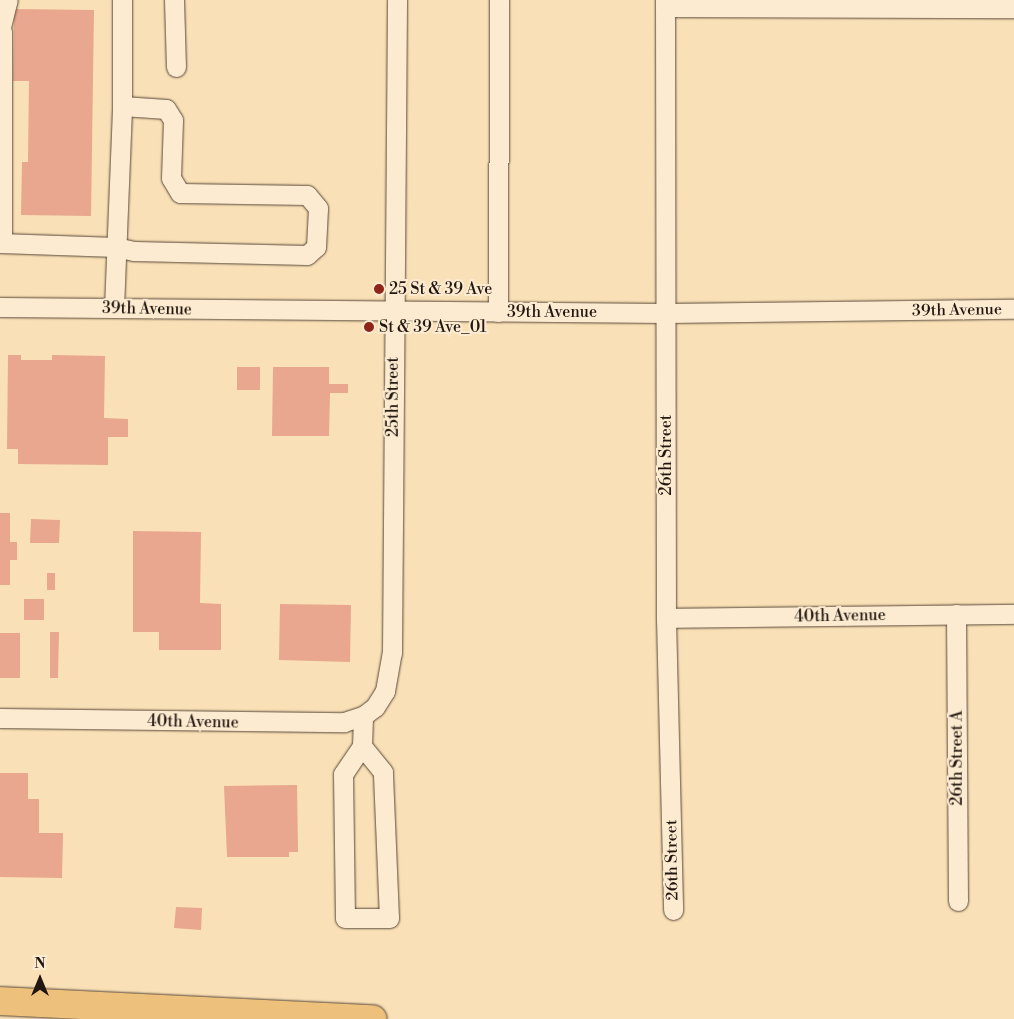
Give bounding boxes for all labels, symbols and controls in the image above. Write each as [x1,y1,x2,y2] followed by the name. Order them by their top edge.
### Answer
[389,279,492,299] place label: 25 St & 39 Ave
[373,283,385,295] marker: 25 St & 39 Ave
[102,299,192,319] street label: 39th Avenue
[912,300,1002,320] street label: 39th Avenue
[507,302,597,322] street label: 39th Avenue
[379,317,487,337] place label: St & 39 Ave_01
[363,321,375,333] marker: St & 39 Ave_01
[383,357,403,437] street label: 25th Street
[656,415,676,495] street label: 26th Street
[794,606,886,626] street label: 40th Avenue
[947,710,967,806] street label: 26th Street A
[147,712,239,732] street label: 40th Avenue
[662,819,682,901] street label: 26th Street
[15,954,65,1004] north arrow
[34,955,46,973] text: N

